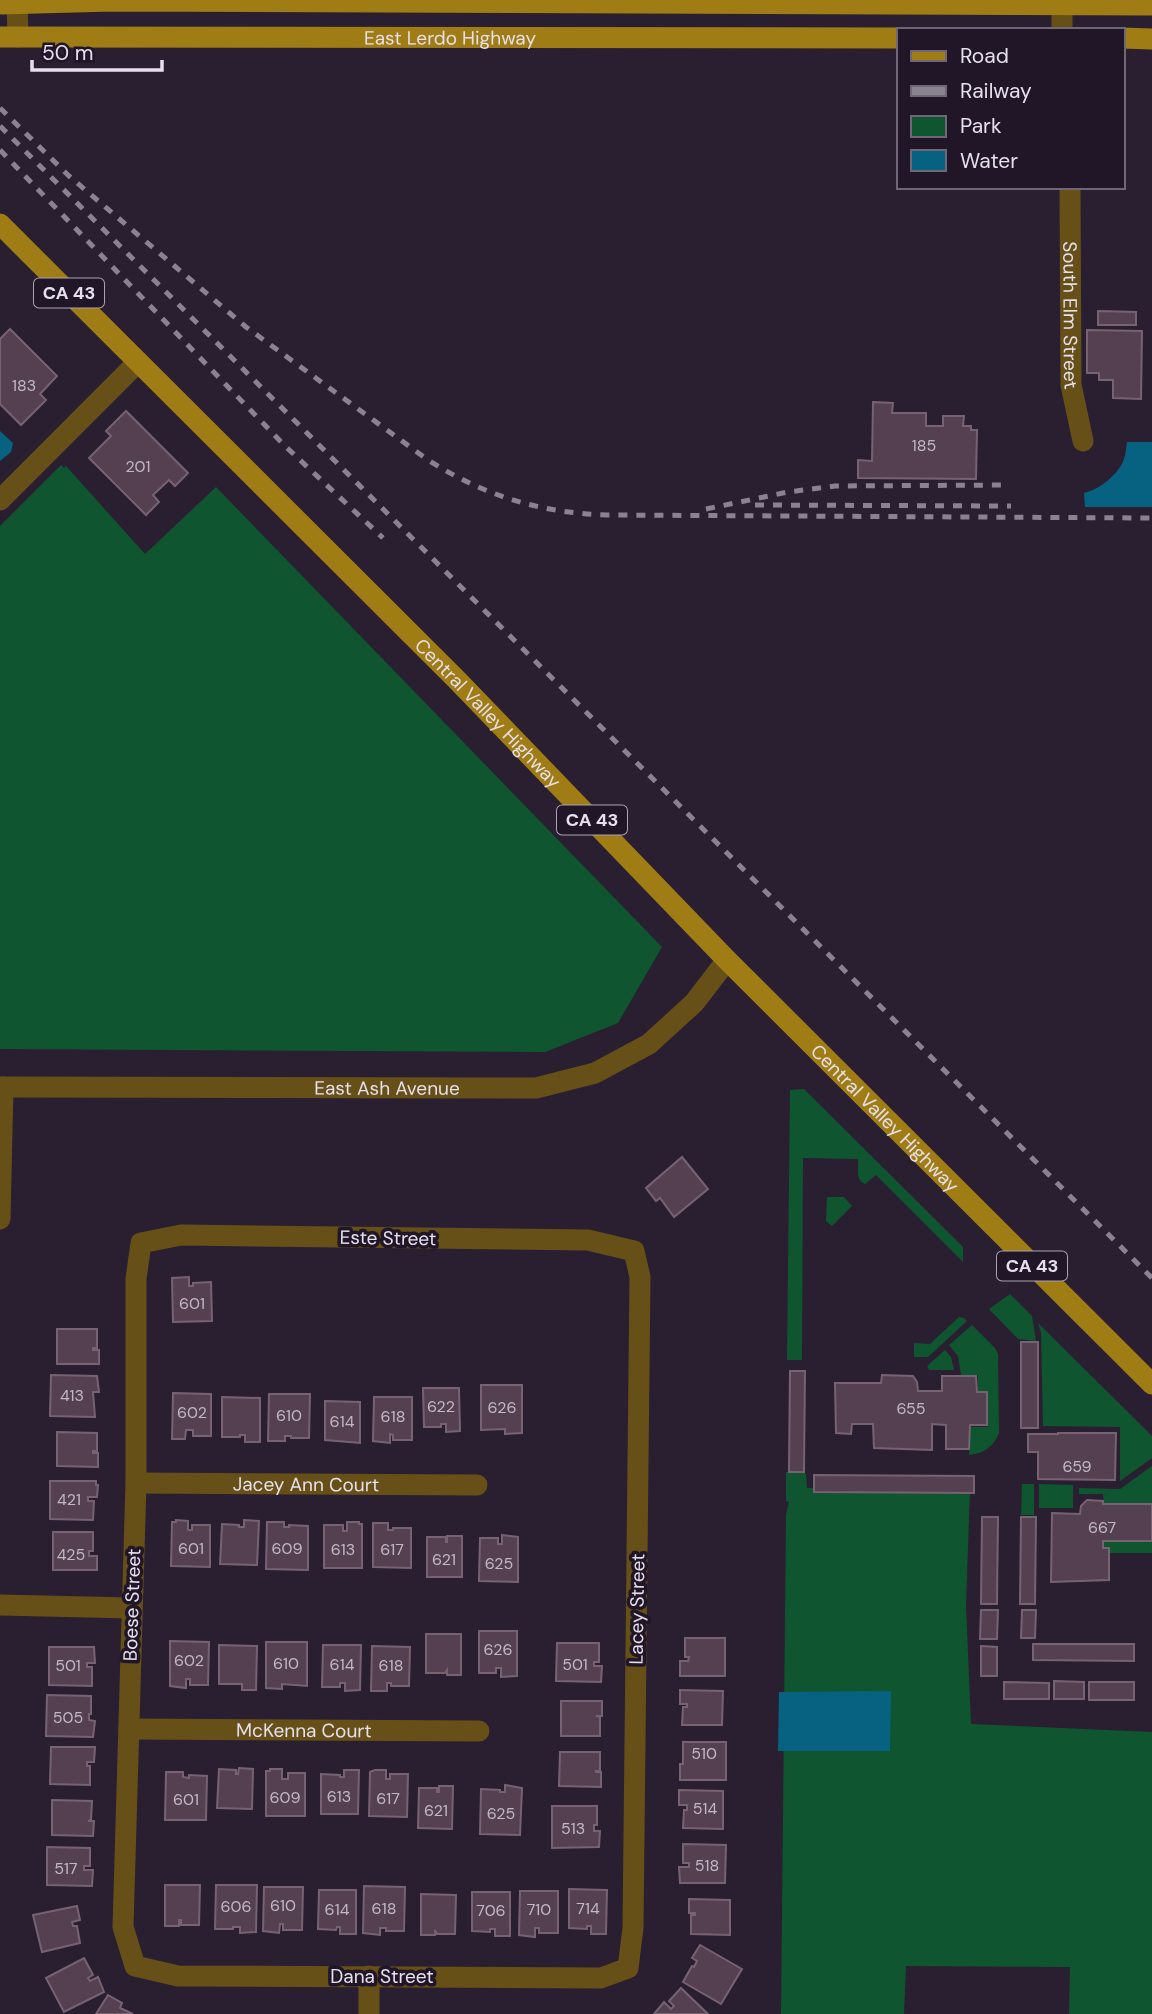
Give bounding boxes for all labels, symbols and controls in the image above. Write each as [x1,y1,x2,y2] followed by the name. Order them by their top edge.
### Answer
[364,25,536,50] street label: East Lerdo Highway
[32,28,161,72] scale bar
[897,28,1124,189] legend
[42,39,93,67] text: 50 m
[960,42,1009,70] text: Road
[960,77,1032,105] text: Railway
[960,112,1002,140] text: Park
[960,147,1018,175] text: Water
[1058,241,1084,391] street label: South Elm Street
[34,278,104,307] road number: CA 43
[12,375,36,396] house number: 183
[912,435,936,456] house number: 185
[126,456,151,477] house number: 201
[410,633,567,794] street label: Central Valley Highway
[557,806,627,834] road number: CA 43
[806,1038,965,1198] street label: Central Valley Highway
[314,1075,460,1100] street label: East Ash Avenue
[339,1225,437,1251] street label: Este Street
[997,1252,1067,1280] road number: CA 43
[179,1293,205,1314] house number: 601
[60,1385,84,1406] house number: 413
[427,1396,455,1417] house number: 622
[488,1397,516,1418] house number: 626
[896,1398,926,1419] house number: 655
[177,1402,207,1423] house number: 602
[276,1405,302,1426] house number: 610
[381,1406,405,1427] house number: 618
[330,1411,355,1432] house number: 614
[1062,1456,1092,1477] house number: 659
[233,1471,379,1497] street label: Jacey Ann Court
[57,1489,81,1510] house number: 421
[1088,1517,1116,1538] house number: 667
[178,1538,204,1559] house number: 601
[271,1538,303,1559] house number: 609
[331,1539,355,1560] house number: 613
[380,1539,404,1560] house number: 617
[57,1544,85,1565] house number: 425
[118,1548,146,1662] street label: Boese Street
[432,1549,456,1570] house number: 621
[485,1553,513,1574] house number: 625
[624,1553,650,1665] street label: Lacey Street
[484,1639,512,1660] house number: 626
[174,1650,204,1671] house number: 602
[273,1653,299,1674] house number: 610
[330,1654,355,1675] house number: 614
[562,1654,588,1675] house number: 501
[55,1655,81,1676] house number: 501
[379,1655,403,1676] house number: 618
[53,1707,83,1728] house number: 505
[236,1717,372,1743] street label: McKenna Court
[691,1743,717,1764] house number: 510
[327,1786,351,1807] house number: 613
[269,1787,301,1808] house number: 609
[376,1788,400,1809] house number: 617
[173,1789,199,1810] house number: 601
[693,1798,718,1819] house number: 514
[424,1800,448,1821] house number: 621
[487,1803,515,1824] house number: 625
[561,1818,585,1839] house number: 513
[695,1855,719,1876] house number: 518
[54,1858,78,1879] house number: 517
[270,1895,296,1916] house number: 610
[220,1896,252,1917] house number: 606
[372,1898,396,1919] house number: 618
[576,1898,600,1919] house number: 714
[325,1899,350,1920] house number: 614
[527,1899,551,1920] house number: 710
[476,1900,506,1921] house number: 706
[330,1964,434,1989] street label: Dana Street

